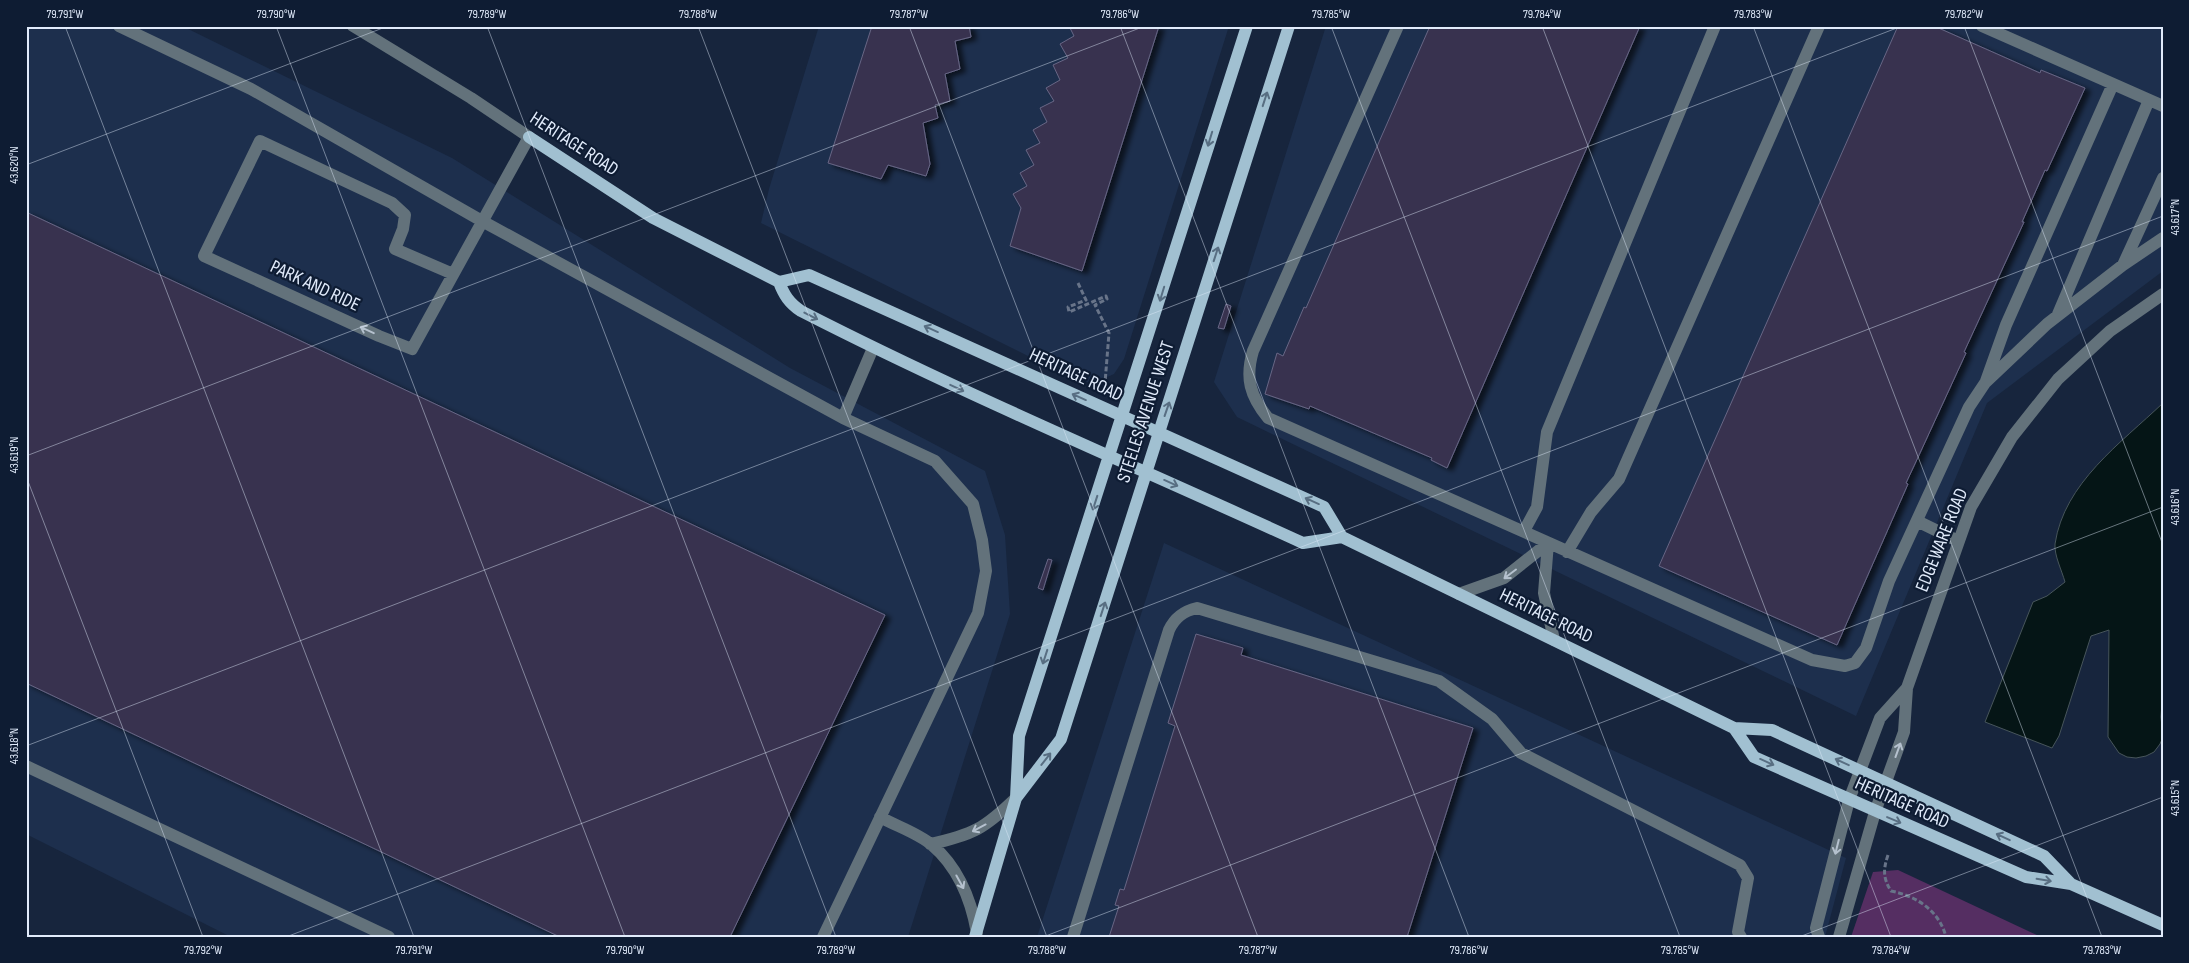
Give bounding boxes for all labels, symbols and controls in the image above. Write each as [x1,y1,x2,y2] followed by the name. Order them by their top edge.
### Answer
[47,7,84,22] text: 79.791°W
[257,7,295,22] text: 79.790°W
[468,7,506,22] text: 79.789°W
[679,7,717,22] text: 79.788°W
[890,7,928,22] text: 79.787°W
[1101,7,1139,22] text: 79.786°W
[1312,7,1350,22] text: 79.785°W
[1523,7,1561,22] text: 79.784°W
[1734,7,1772,22] text: 79.783°W
[1945,7,1983,22] text: 79.782°W
[1261,92,1271,108] one-way arrow
[525,107,623,181] street label: HERITAGE ROAD
[1205,131,1215,147] one-way arrow
[7,146,22,184] text: 43.620°N
[2168,199,2183,235] text: 43.617°N
[1212,247,1222,263] one-way arrow
[267,255,363,317] street label: PARK AND RIDE
[1156,286,1166,302] one-way arrow
[804,311,819,321] one-way arrow
[924,324,939,334] one-way arrow
[360,325,375,335] one-way arrow
[1112,338,1180,486] street label: STEELES AVENUE WEST
[1025,343,1127,407] street label: HERITAGE ROAD
[949,384,964,393] one-way arrow
[1072,391,1087,401] one-way arrow
[1163,402,1172,417] one-way arrow
[7,437,22,473] text: 43.619°N
[1163,478,1178,488] one-way arrow
[1911,485,1973,595] street label: EDGEWARE ROAD
[2168,489,2183,525] text: 43.616°N
[1090,495,1099,510] one-way arrow
[1305,496,1320,506] one-way arrow
[1504,568,1517,579] one-way arrow
[1496,584,1596,648] street label: HERITAGE ROAD
[1099,601,1108,617] one-way arrow
[1040,649,1049,665] one-way arrow
[7,728,22,764] text: 43.618°N
[1894,742,1903,758] one-way arrow
[1041,752,1051,766] one-way arrow
[1835,757,1850,766] one-way arrow
[1759,758,1774,768] one-way arrow
[1851,772,1953,834] street label: HERITAGE ROAD
[2168,780,2183,816] text: 43.615°N
[1886,815,1901,825] one-way arrow
[971,823,986,833] one-way arrow
[1996,832,2011,842] one-way arrow
[1832,838,1841,854] one-way arrow
[956,874,966,888] one-way arrow
[2036,876,2052,886] one-way arrow
[184,943,222,958] text: 79.792°W
[396,943,433,958] text: 79.791°W
[606,943,644,958] text: 79.790°W
[817,943,855,958] text: 79.789°W
[1028,943,1066,958] text: 79.788°W
[1239,943,1277,958] text: 79.787°W
[1450,943,1488,958] text: 79.786°W
[1661,943,1699,958] text: 79.785°W
[1872,943,1910,958] text: 79.784°W
[2083,943,2121,958] text: 79.783°W

